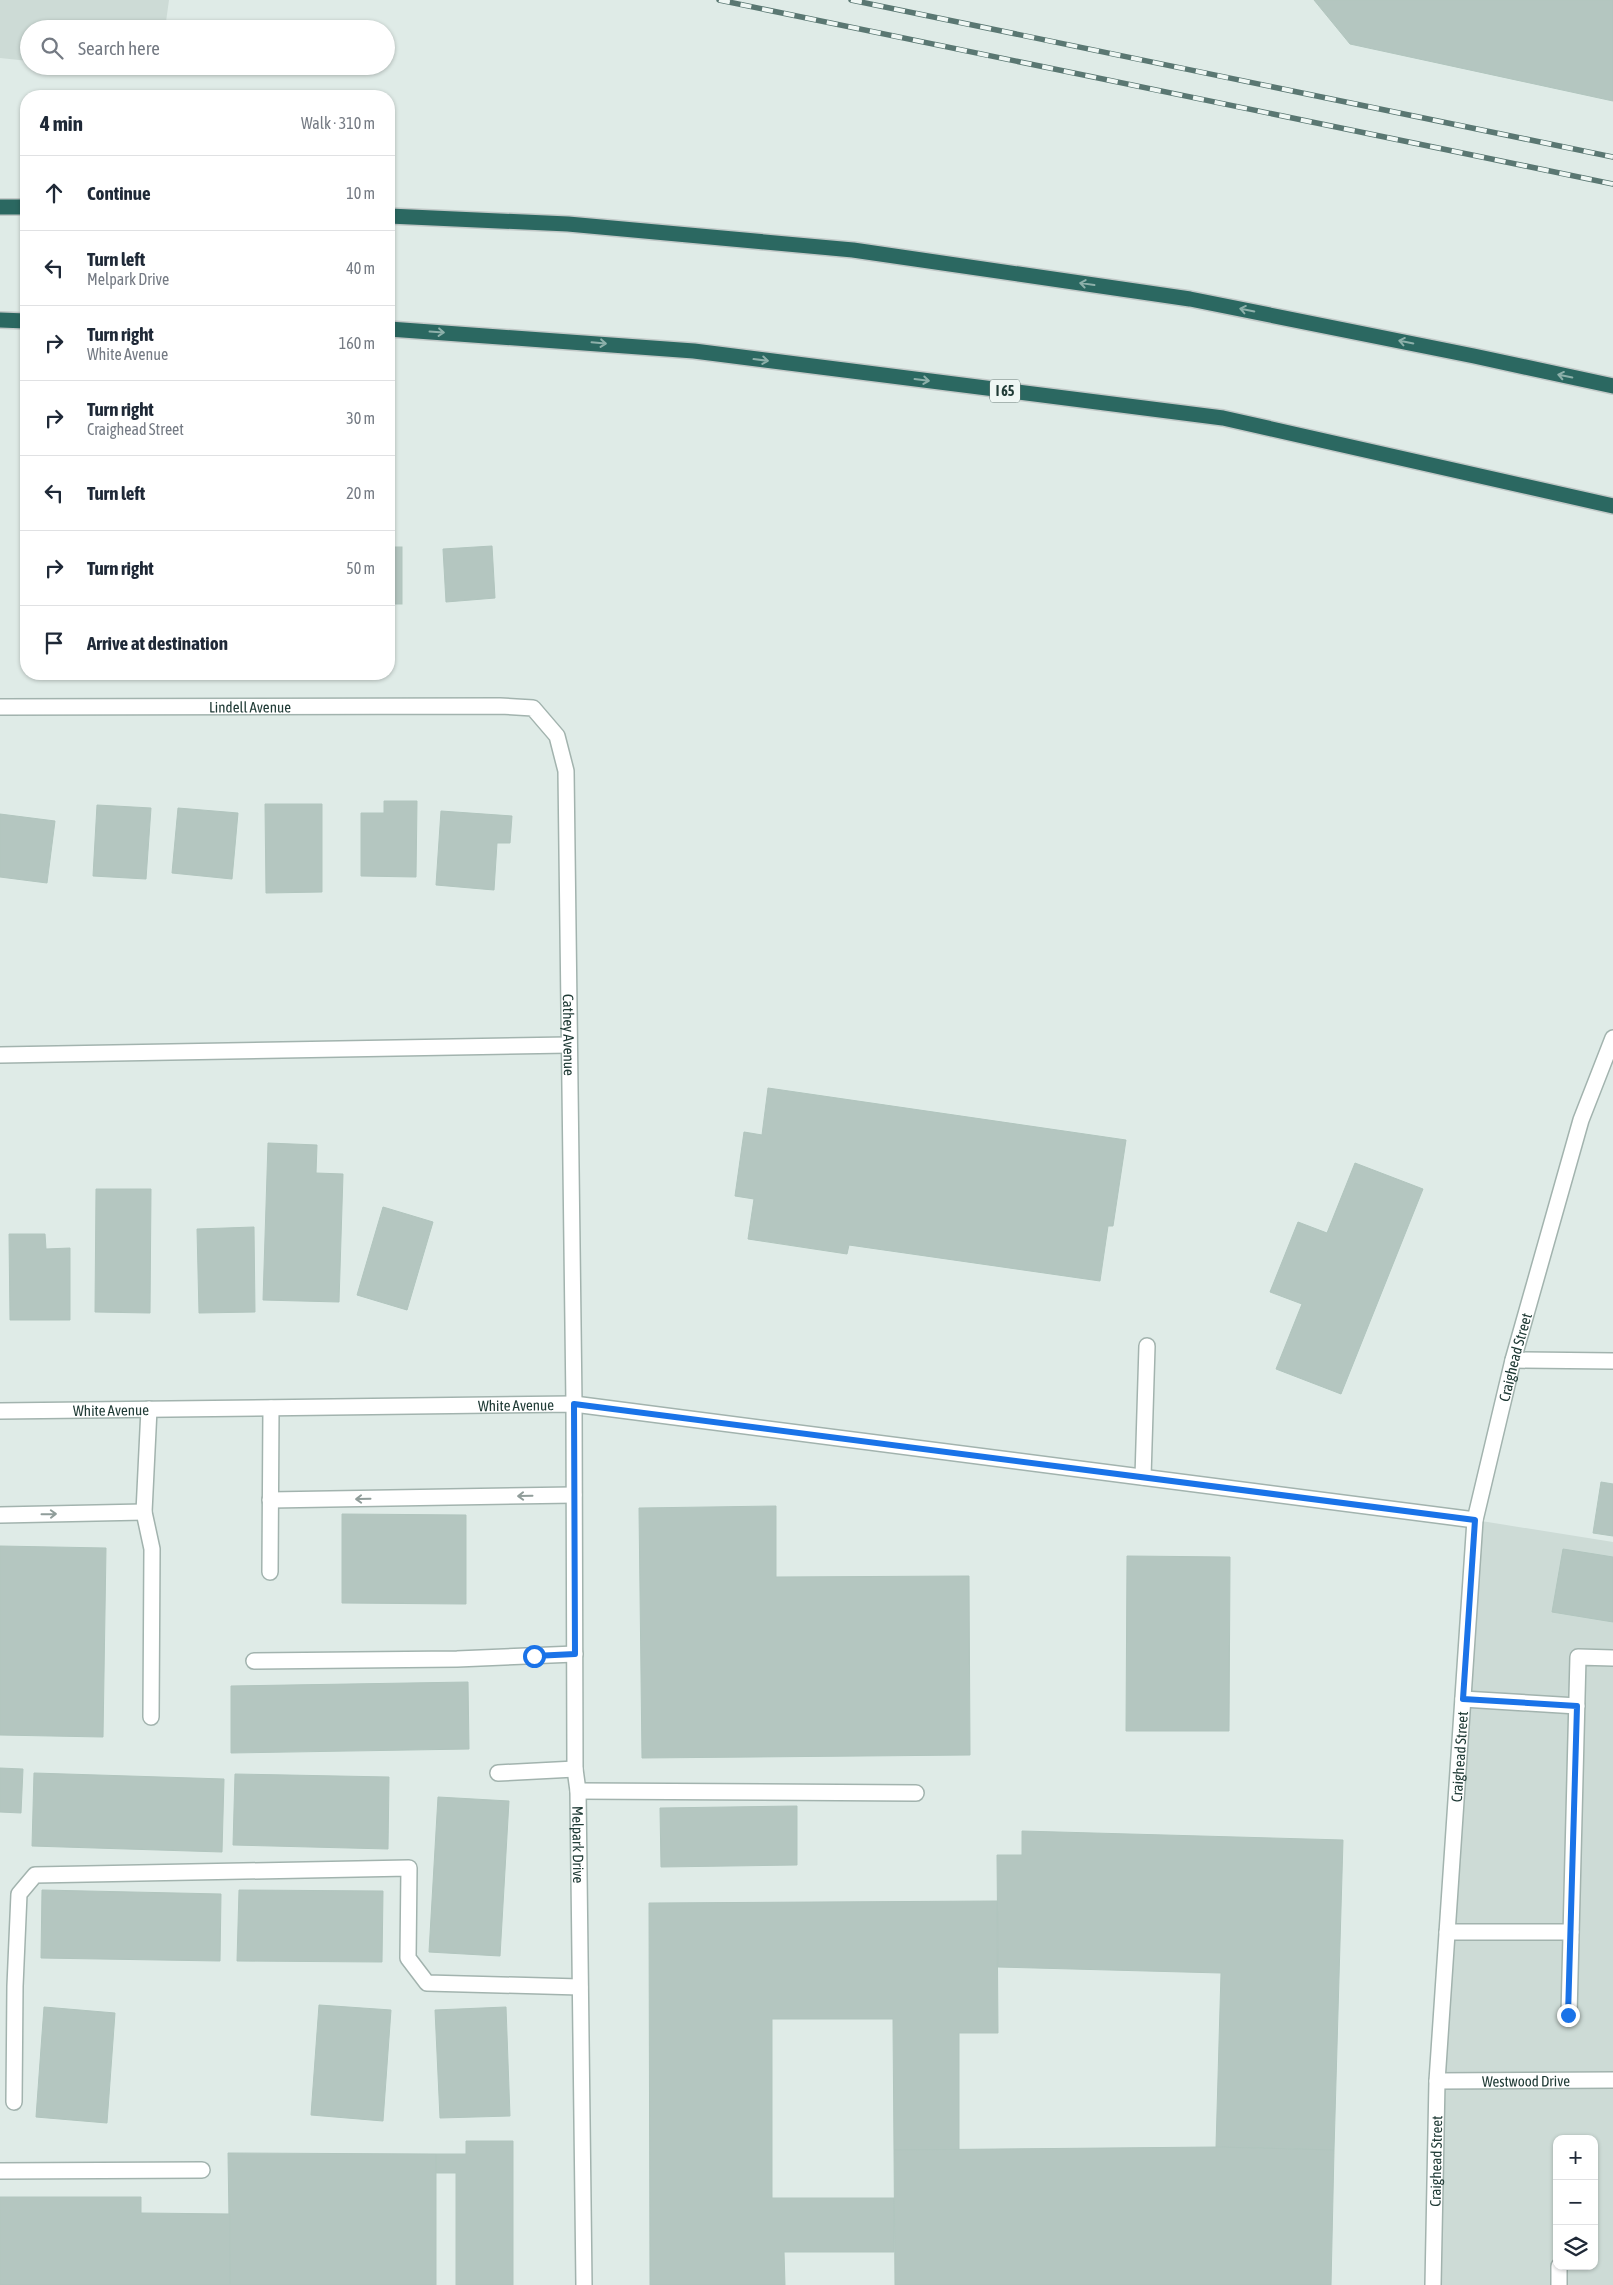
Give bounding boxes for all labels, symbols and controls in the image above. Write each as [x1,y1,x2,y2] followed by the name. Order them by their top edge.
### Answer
[20,20,395,75] search box
[38,34,66,62] icon: search
[78,37,160,59] text: Search here
[40,111,83,135] text: 4 min
[301,114,375,132] text: Walk · 310 m
[40,179,68,207] icon: ahead
[87,182,151,204] text: Continue
[346,184,375,202] text: 10 m
[87,248,145,270] text: Turn left
[40,254,68,282] icon: left
[346,259,375,277] text: 40 m
[87,270,169,288] text: Melpark Drive
[1079,279,1095,289] one-way arrow
[1240,305,1256,315] one-way arrow
[87,323,154,345] text: Turn right
[429,327,445,336] one-way arrow
[40,329,68,357] icon: right
[339,334,375,352] text: 160 m
[1399,337,1415,346] one-way arrow
[591,339,607,348] one-way arrow
[87,345,168,363] text: White Avenue
[753,355,769,365] one-way arrow
[1558,371,1574,380] one-way arrow
[914,375,930,385] one-way arrow
[990,380,1020,402] road number: I 65
[87,398,154,420] text: Turn right
[40,404,68,432] icon: right
[346,409,375,427] text: 30 m
[87,420,184,438] text: Craighead Street
[40,479,68,507] icon: left
[87,482,145,504] text: Turn left
[346,484,375,502] text: 20 m
[40,554,68,582] icon: right
[87,557,154,579] text: Turn right
[346,559,375,577] text: 50 m
[40,629,68,657] icon: arrive
[87,632,228,654] text: Arrive at destination
[209,698,291,715] street label: Lindell Avenue
[560,994,578,1076] street label: Cathey Avenue
[1495,1311,1534,1403] street label: Craighead Street
[478,1396,554,1414] street label: White Avenue
[73,1401,149,1419] street label: White Avenue
[518,1492,534,1501] one-way arrow
[355,1494,372,1504] one-way arrow
[40,1509,56,1519] one-way arrow
[523,1645,546,1668] route start
[1447,1711,1471,1803] street label: Craighead Street
[570,1806,588,1884] street label: Melpark Drive
[1557,2004,1580,2027] route end
[1482,2072,1570,2089] street label: Westwood Drive
[1426,2115,1445,2207] street label: Craighead Street
[1553,2135,1598,2270] map controls
[1553,2135,1598,2180] button: +
[1553,2180,1598,2225] button: −
[1553,2225,1598,2270] button: layers

